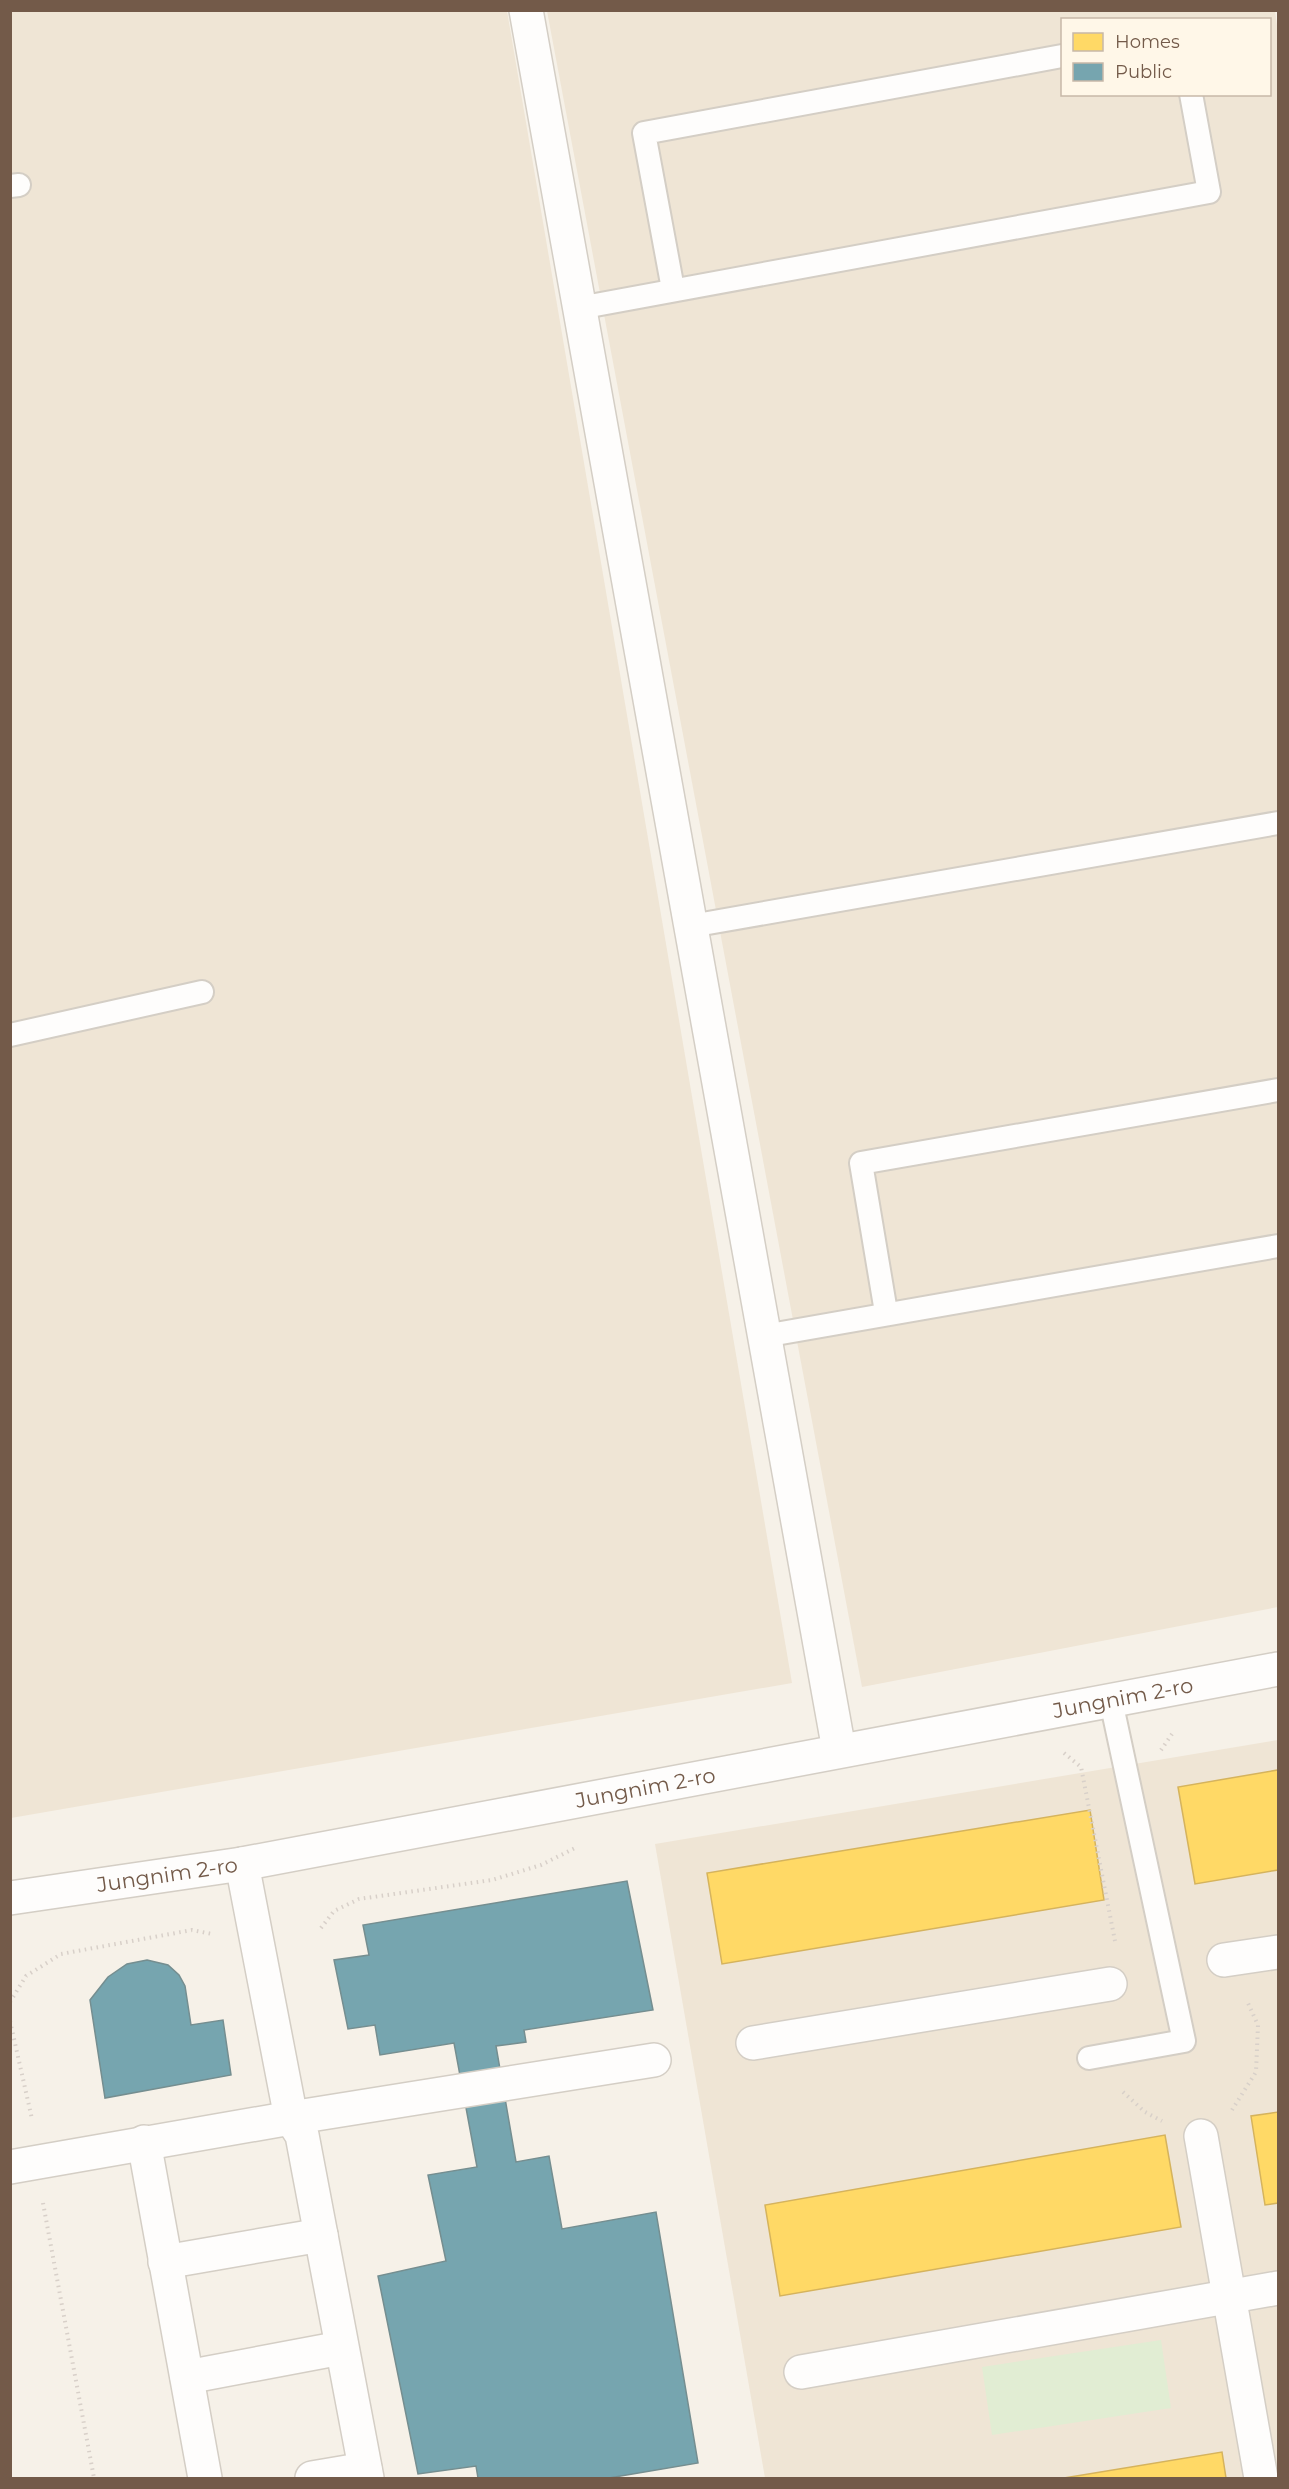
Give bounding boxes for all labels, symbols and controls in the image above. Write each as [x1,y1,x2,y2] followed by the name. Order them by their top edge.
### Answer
[1061,18,1271,96] legend
[1115,31,1180,53] text: Homes
[1115,61,1172,83] text: Public
[1050,1672,1195,1723] street label: Jungnim 2-ro
[572,1762,717,1813] street label: Jungnim 2-ro
[94,1852,239,1897] street label: Jungnim 2-ro

